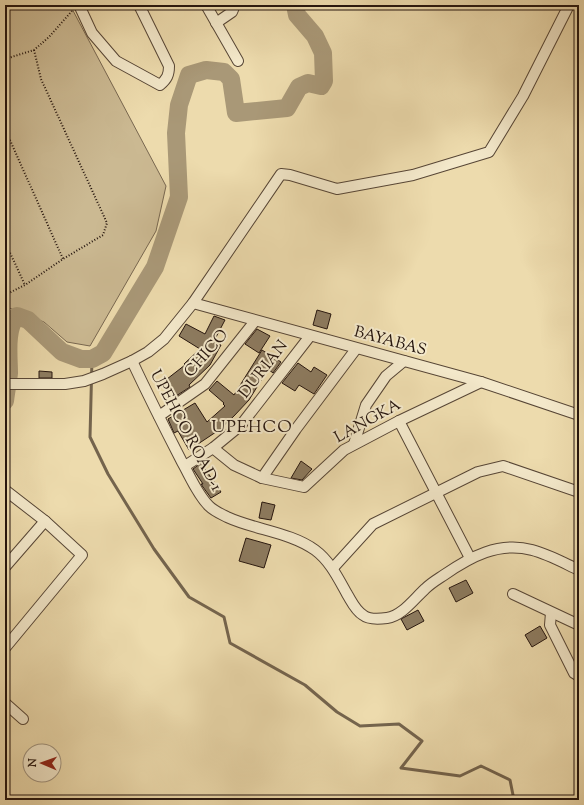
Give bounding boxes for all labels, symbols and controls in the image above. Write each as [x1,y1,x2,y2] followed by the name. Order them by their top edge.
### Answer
[351,321,429,363] street label: BAYABAS
[179,325,235,383] street label: CHICO
[234,336,294,404] street label: DURIAN
[143,366,227,496] street label: UPEHCO ROAD-1
[330,394,406,450] street label: LANGKA
[211,416,293,440] district label: UPEHCO
[22,743,62,783] north arrow
[25,758,41,768] text: N

